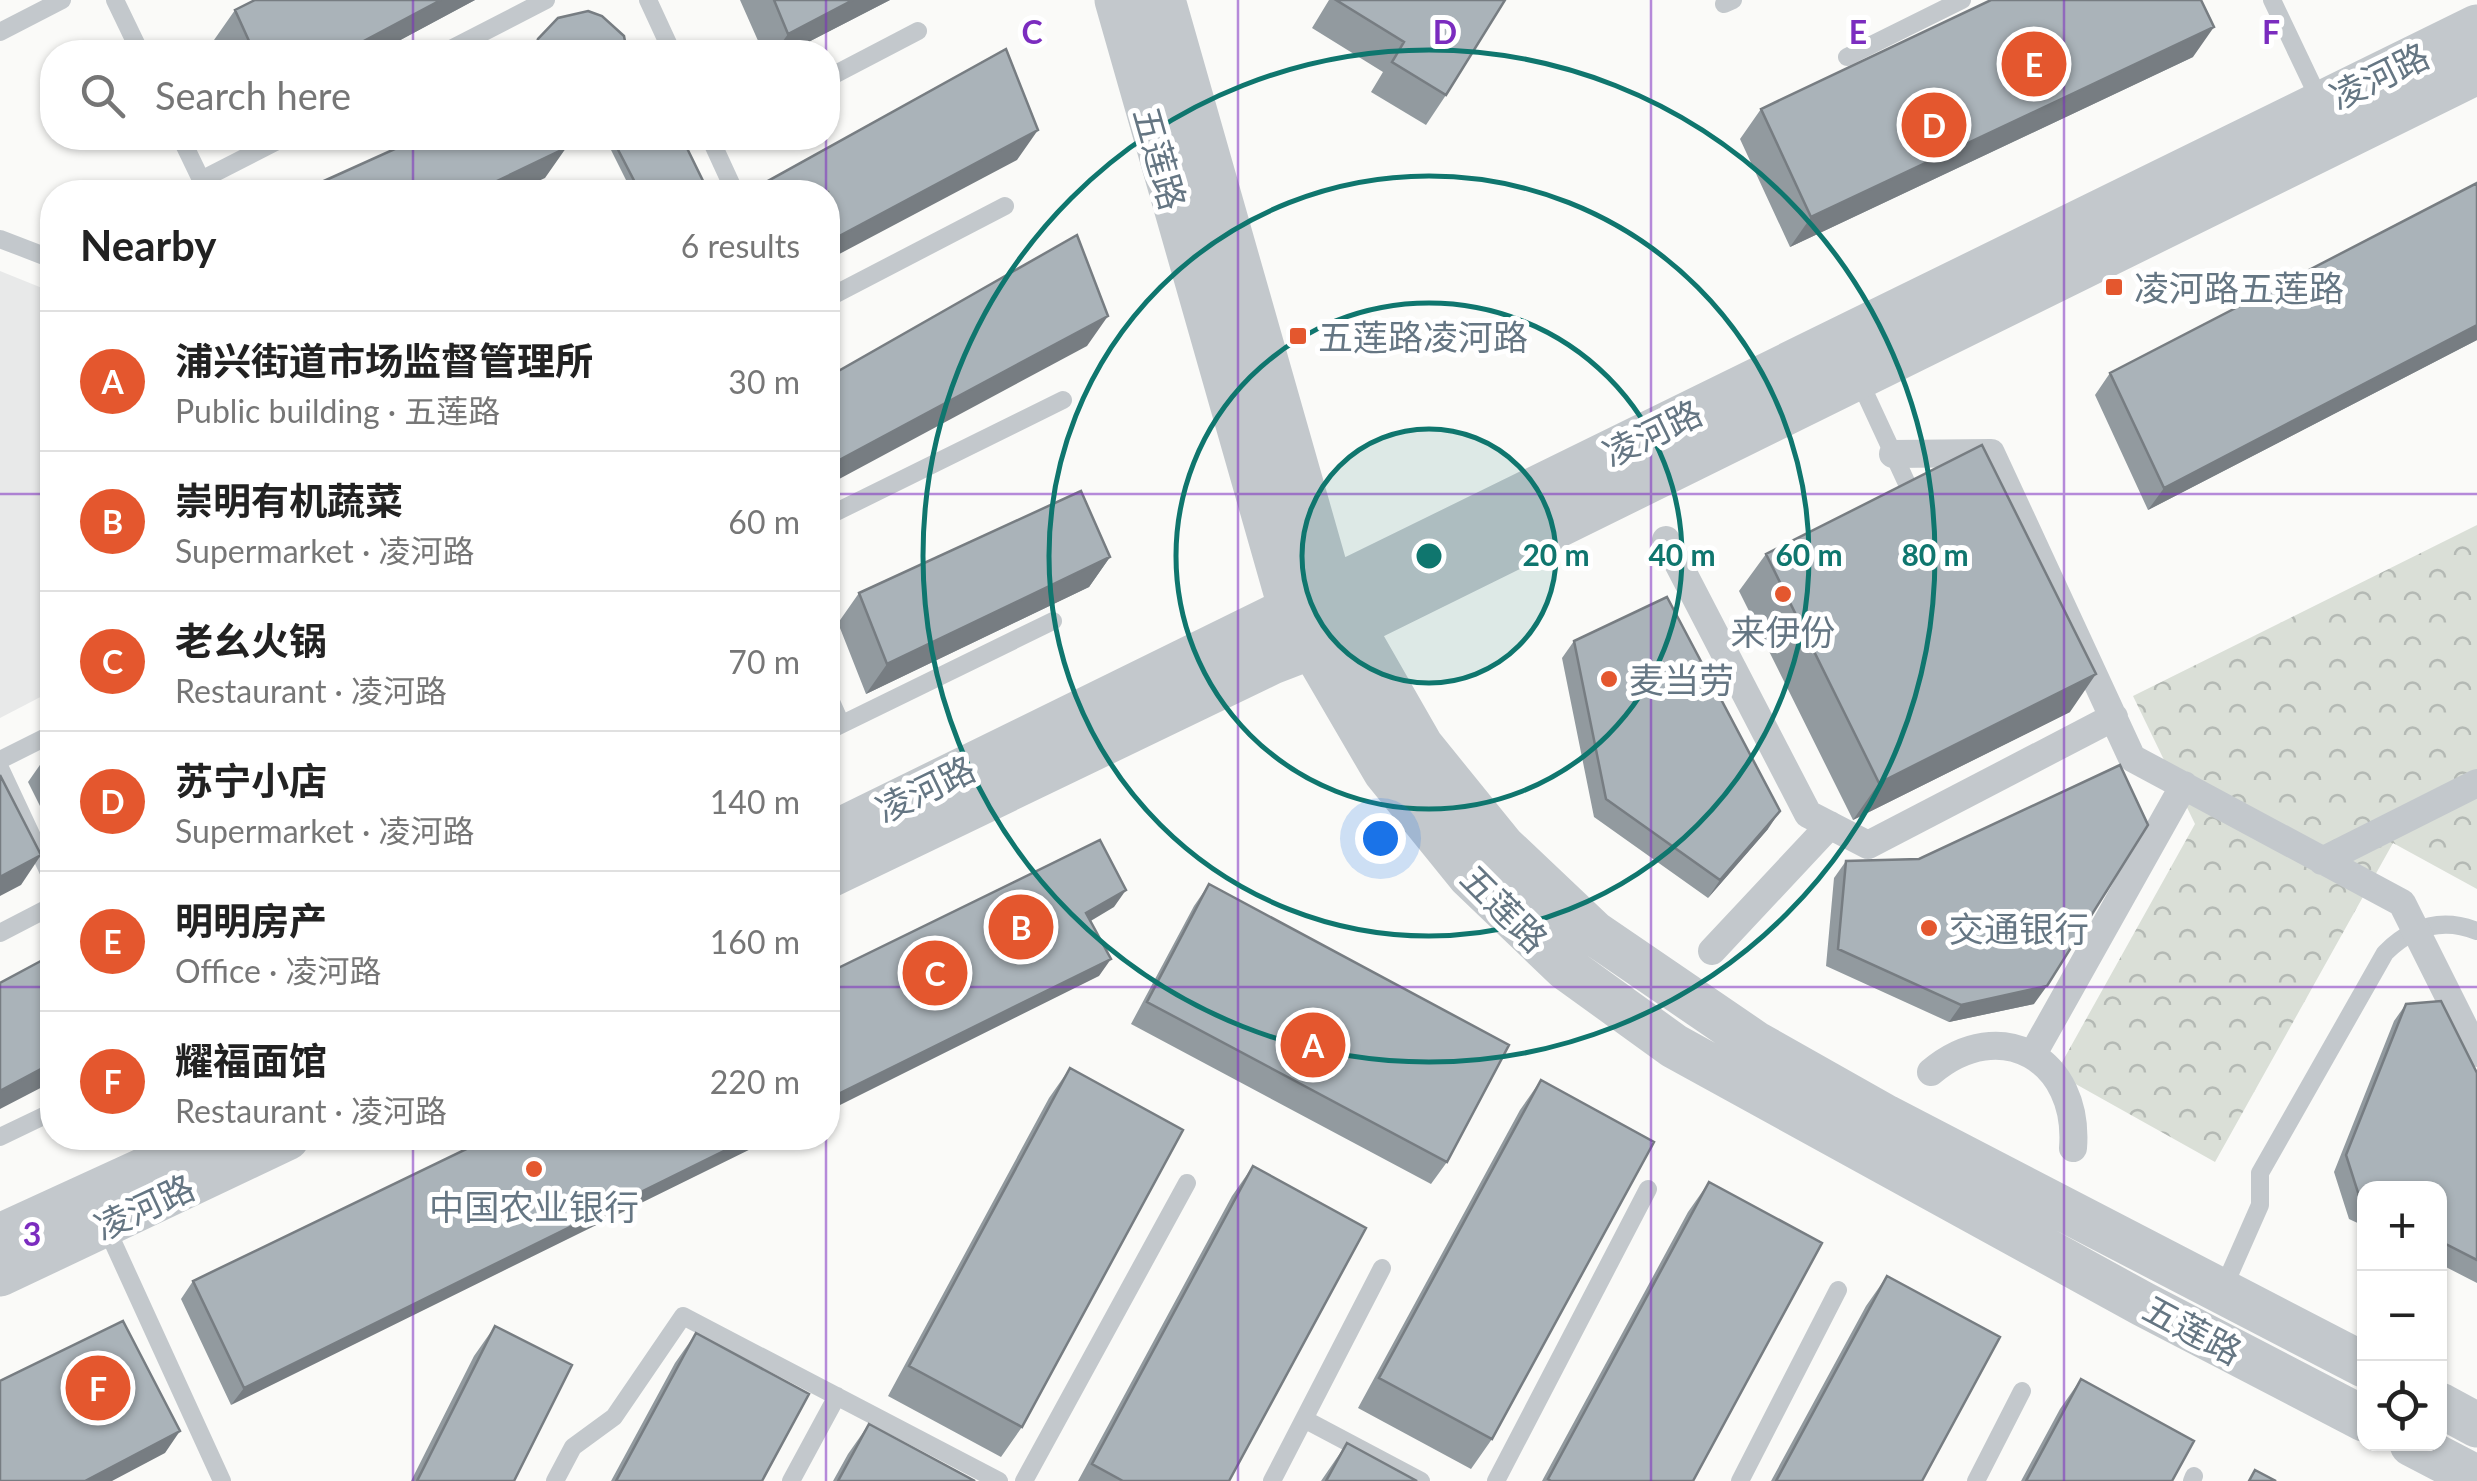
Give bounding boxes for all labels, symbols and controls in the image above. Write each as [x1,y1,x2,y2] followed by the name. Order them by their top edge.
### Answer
[1021,12,1043,51] text: C
[1433,12,1457,51] text: D
[1849,12,1867,51] text: E
[2262,12,2280,51] text: F
[2002,27,2066,102] pin: E
[2323,33,2435,117] street label: 凌河路
[40,40,840,150] search box
[75,68,130,123] icon: search
[155,72,351,118] text: Search here
[1902,88,1966,162] pin: D
[1126,102,1196,214] street label: 五莲路
[80,220,217,270] text: Nearby
[681,226,800,265] text: 6 results
[2134,266,2344,308] place label: 凌河路五莲路
[2103,276,2125,298] marker: 凌河路五莲路
[1318,315,1528,357] place label: 五莲路凌河路
[1287,325,1309,347] marker: 五莲路凌河路
[175,337,593,383] text: 浦兴街道市场监督管理所
[101,362,124,401] text: A
[728,362,800,401] text: 30 m
[1596,390,1708,474] street label: 凌河路
[175,391,500,430] text: Public building · 五莲路
[175,477,403,523] text: 崇明有机蔬菜
[102,502,123,541] text: B
[728,502,800,541] text: 60 m
[175,531,475,570] text: Supermarket · 凌河路
[1522,536,1590,572] text: 20 m
[1648,536,1716,572] text: 40 m
[1775,536,1843,572] text: 60 m
[1901,536,1969,572] text: 80 m
[1411,538,1447,574] centre of rings
[1772,583,1794,605] marker: 来伊份
[1730,610,1836,652] place label: 来伊份
[175,617,327,663] text: 老幺火锅
[102,642,123,681] text: C
[728,642,800,681] text: 70 m
[1629,658,1734,700] place label: 麦当劳
[1598,668,1620,690] marker: 麦当劳
[175,671,447,710] text: Restaurant · 凌河路
[869,746,981,830] street label: 凌河路
[175,757,327,803] text: 苏宁小店
[100,782,125,821] text: D
[710,782,800,821] text: 140 m
[175,811,475,850] text: Supermarket · 凌河路
[1355,813,1406,864] your location
[1453,856,1557,960] street label: 五莲路
[988,890,1054,964] pin: B
[175,897,327,943] text: 明明房产
[1949,907,2089,949] place label: 交通银行
[1918,917,1940,939] marker: 交通银行
[103,922,122,961] text: E
[710,922,800,961] text: 160 m
[902,936,968,1010] pin: C
[175,951,381,990] text: Office · 凌河路
[1280,1008,1346,1082] pin: A
[175,1037,327,1083] text: 耀福面馆
[103,1062,122,1101] text: F
[710,1062,800,1101] text: 220 m
[175,1091,447,1130] text: Restaurant · 凌河路
[523,1158,545,1180] marker: 中国农业银行
[88,1165,200,1247] street label: 凌河路
[2357,1181,2447,1451] map controls
[2357,1181,2447,1271] button: +
[429,1185,639,1227] place label: 中国农业银行
[23,1214,41,1253] text: 3
[2357,1271,2447,1361] button: −
[2137,1286,2249,1372] street label: 五莲路
[66,1350,130,1426] pin: F
[2357,1361,2447,1451] button: locate

